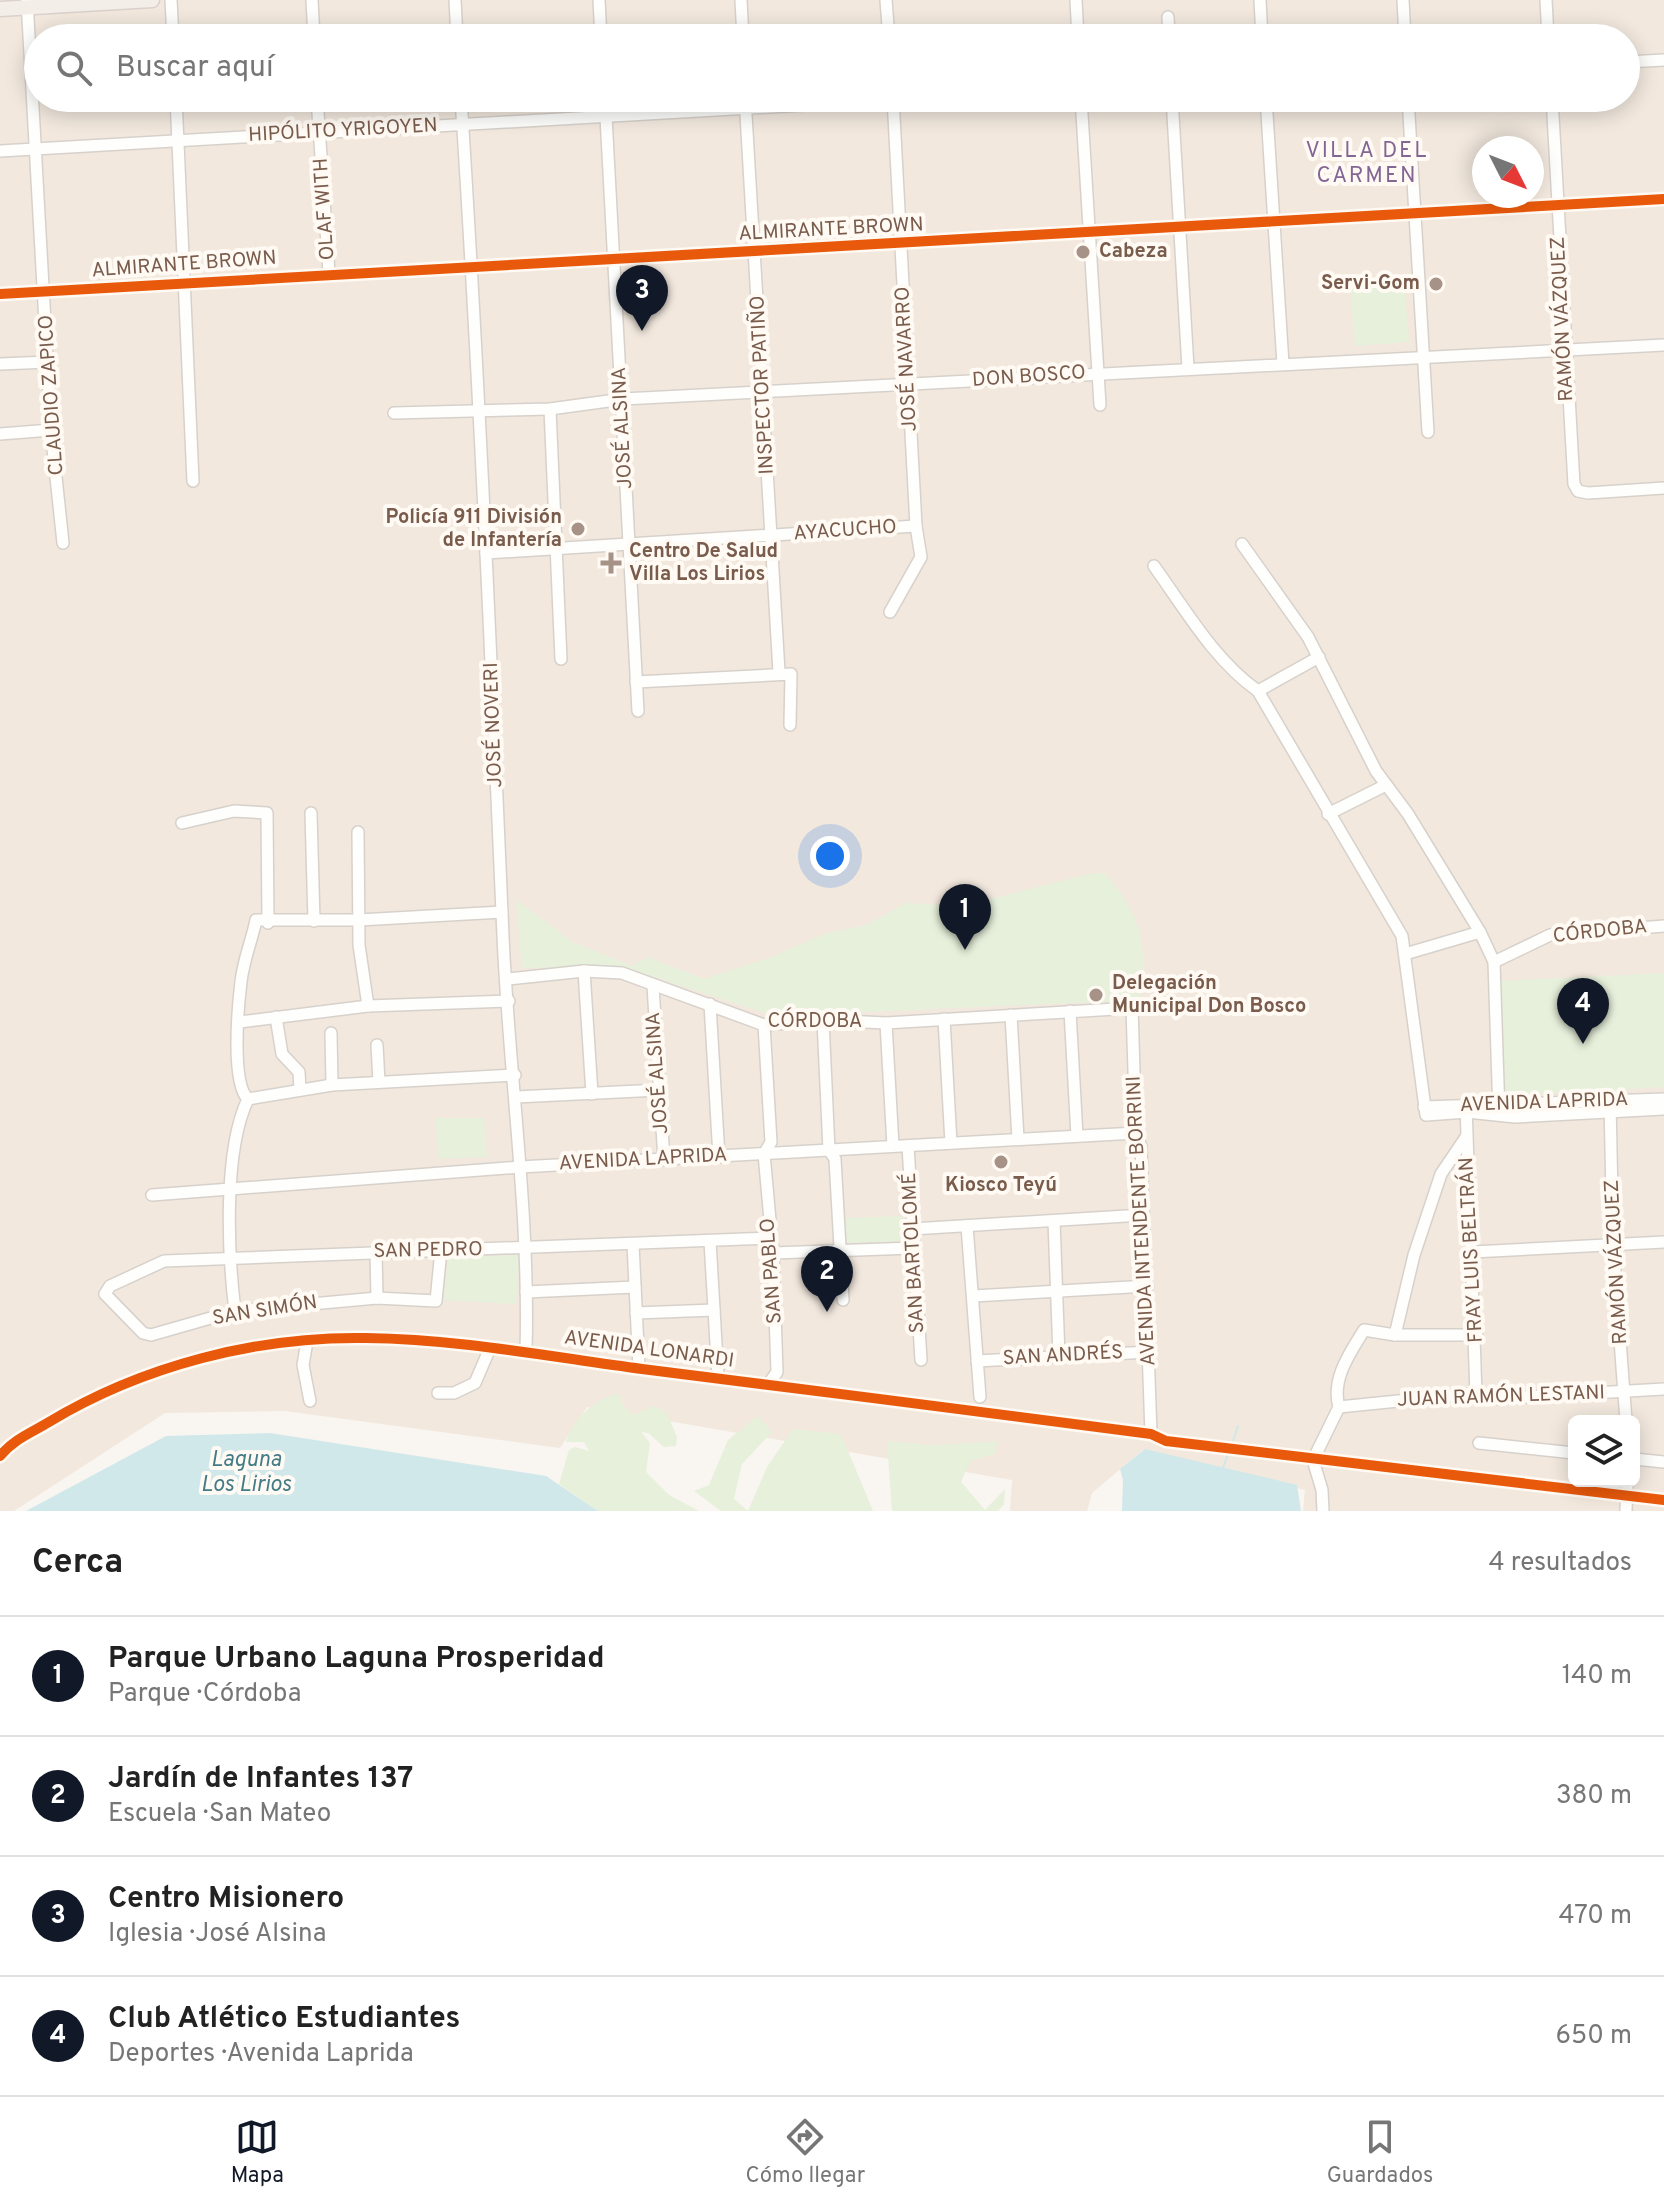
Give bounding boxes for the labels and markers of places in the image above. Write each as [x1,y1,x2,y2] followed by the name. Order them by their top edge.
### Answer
[1099,239,1168,265] place label: Cabeza
[1074,243,1092,261] marker: Cabeza
[616,265,668,331] pin: 3
[1321,271,1420,297] place label: Servi-Gom
[1427,275,1445,293] marker: Servi-Gom
[385,505,562,554] place label: Policía 911 División de Infantería
[569,520,587,538] marker: Policía 911 División de Infantería
[629,539,778,588] place label: Centro De Salud Villa Los Lirios
[600,552,622,574] marker: Centro De Salud Villa Los Lirios
[939,884,991,950] pin: 1
[1112,971,1306,1020] place label: Delegación Municipal Don Bosco
[1557,978,1609,1044] pin: 4
[1087,986,1105,1004] marker: Delegación Municipal Don Bosco
[992,1153,1010,1171] marker: Kiosco Teyú
[945,1173,1057,1199] place label: Kiosco Teyú
[801,1246,853,1312] pin: 2

